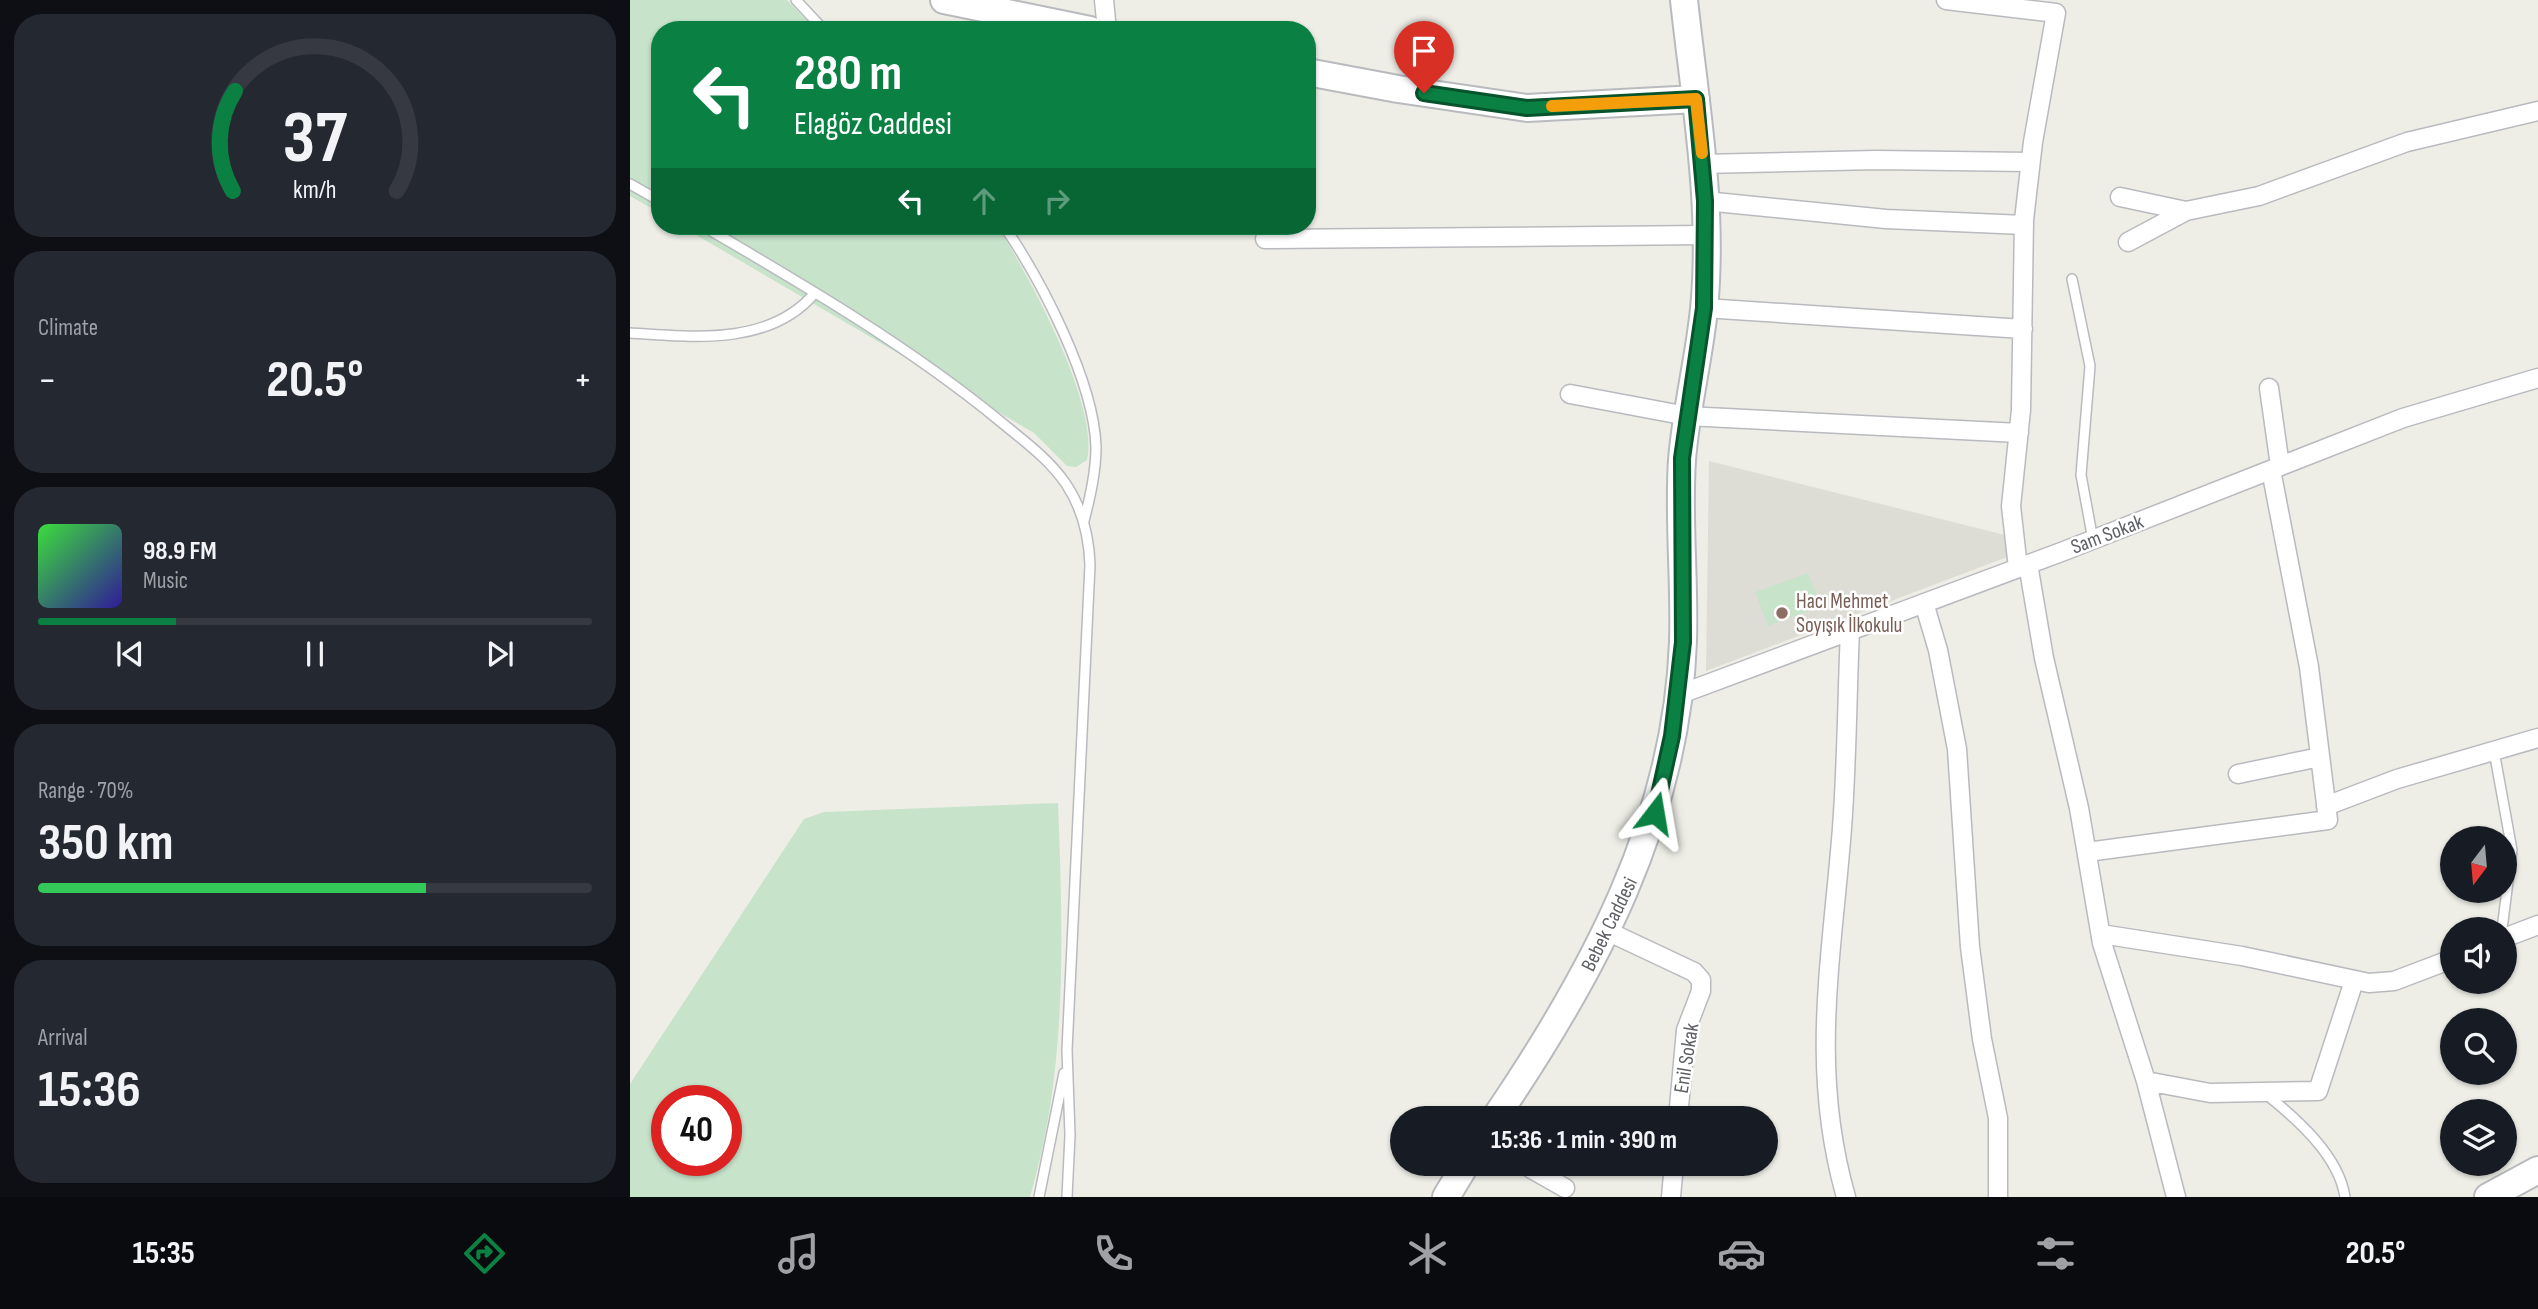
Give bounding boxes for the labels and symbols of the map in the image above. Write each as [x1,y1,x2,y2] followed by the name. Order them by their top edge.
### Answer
[1394,21,1454,93] pin
[2067,509,2147,560] street label: Sam Sokak
[1796,589,1902,638] place label: Hacı Mehmet Soyışık İlkokulu
[1774,605,1790,621] marker: Hacı Mehmet Soyışık İlkokulu
[1618,776,1692,850] position arrow
[2440,826,2516,903] north arrow
[1576,873,1643,975] street label: Bebek Caddesi
[1669,1021,1704,1095] street label: Enil Sokak
[651,1085,742,1176] speed limit sign: 40

